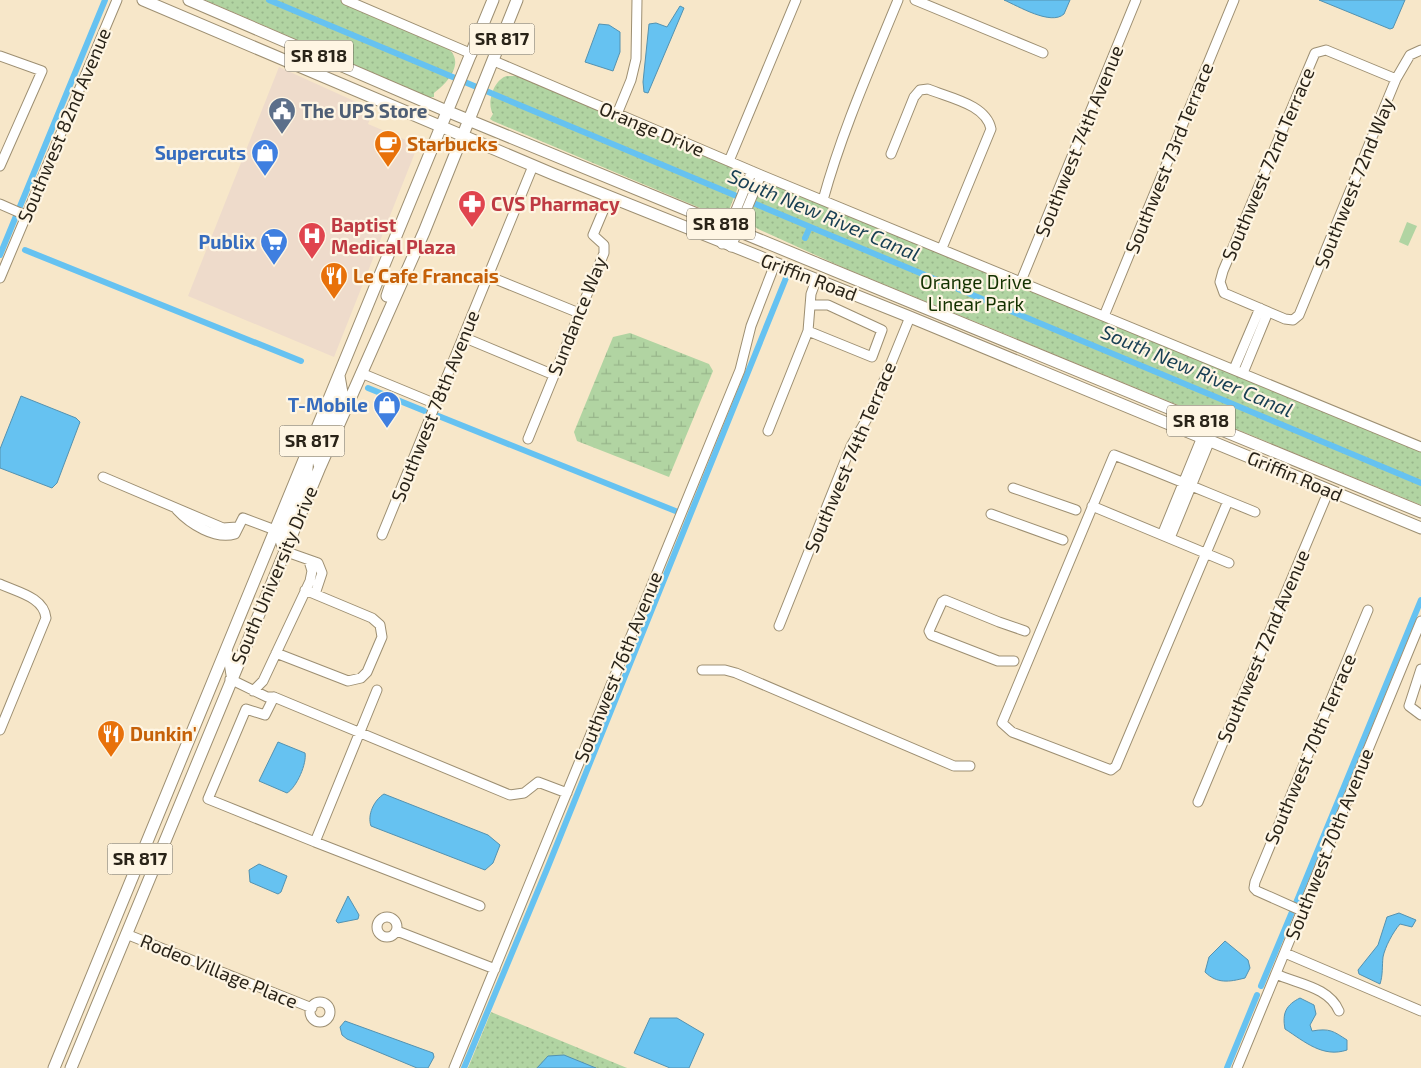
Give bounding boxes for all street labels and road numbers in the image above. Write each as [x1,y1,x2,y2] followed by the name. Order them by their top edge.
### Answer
[470,23,534,54] road number: SR 817
[12,24,115,226] street label: Southwest 82nd Avenue
[285,40,353,72] road number: SR 818
[1030,42,1128,240] street label: Southwest 74th Avenue
[1120,59,1217,257] street label: Southwest 73rd Terrace
[1216,64,1319,264] street label: Southwest 72nd Terrace
[1309,94,1398,272] street label: Southwest 72nd Way
[596,96,708,161] street label: Orange Drive
[687,208,755,240] road number: SR 818
[758,248,860,305] street label: Griffin Road
[542,253,611,379] street label: Sundance Way
[386,307,483,505] street label: Southwest 78th Avenue
[799,358,900,556] street label: Southwest 74th Terrace
[1167,406,1235,436] road number: SR 818
[280,426,344,456] road number: SR 817
[1244,445,1346,506] street label: Griffin Road
[226,482,322,667] street label: South University Drive
[1211,546,1314,746] street label: Southwest 72nd Avenue
[569,568,666,766] street label: Southwest 76th Avenue
[1259,650,1360,848] street label: Southwest 70th Terrace
[1280,745,1377,943] street label: Southwest 70th Avenue
[108,844,172,874] road number: SR 817
[137,928,301,1013] street label: Rodeo Village Place

